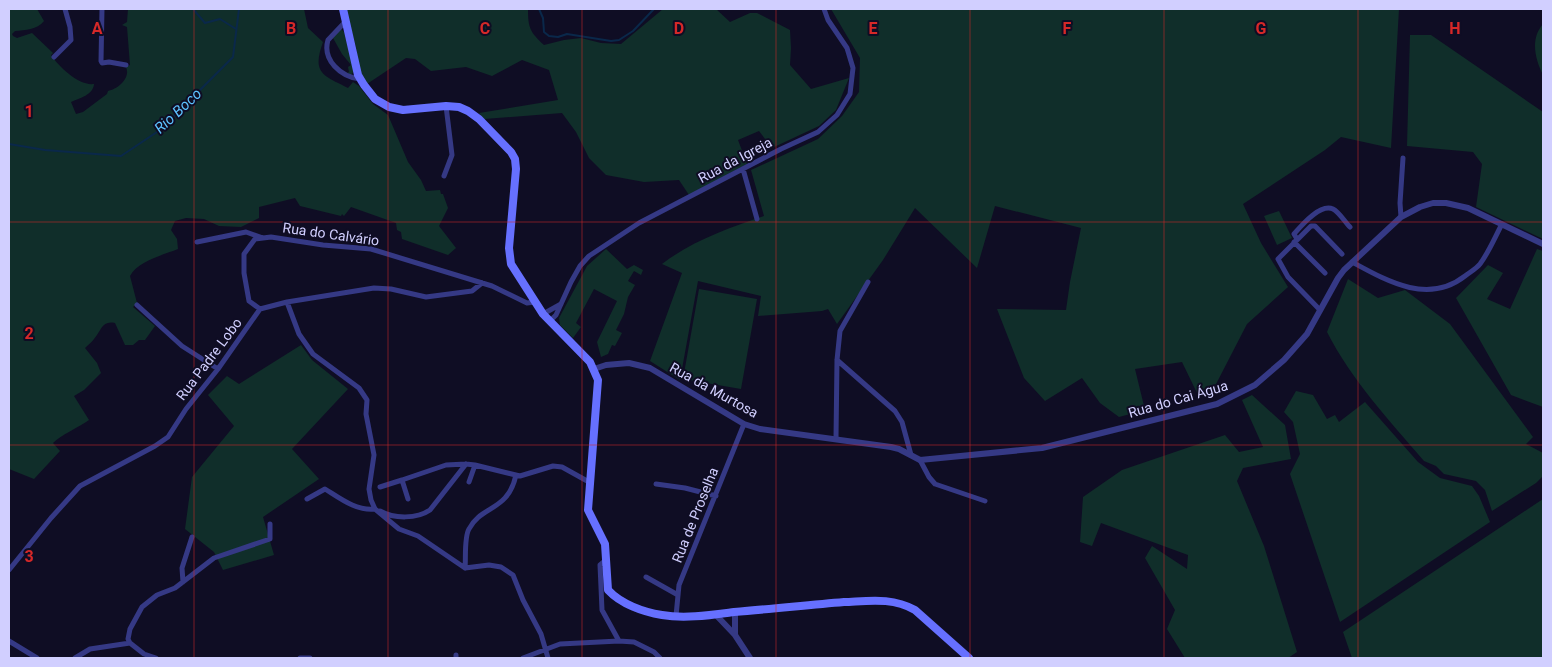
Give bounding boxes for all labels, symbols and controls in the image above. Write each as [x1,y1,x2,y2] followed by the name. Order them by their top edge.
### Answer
[92,19,103,38] text: A
[286,19,296,38] text: B
[480,19,490,38] text: C
[674,19,684,38] text: D
[869,19,878,38] text: E
[1063,19,1072,38] text: F
[1256,19,1267,38] text: G
[1449,19,1461,38] text: H
[151,85,205,137] water label: Rio Boco
[24,102,34,121] text: 1
[695,134,775,186] street label: Rua da Igreja
[282,219,380,249] street label: Rua do Calvário
[173,315,245,403] street label: Rua Padre Lobo
[24,324,34,343] text: 2
[667,359,761,421] street label: Rua da Murtosa
[1126,376,1230,421] street label: Rua do Cai Água
[669,465,721,565] street label: Rua de Proselha
[24,547,34,566] text: 3

